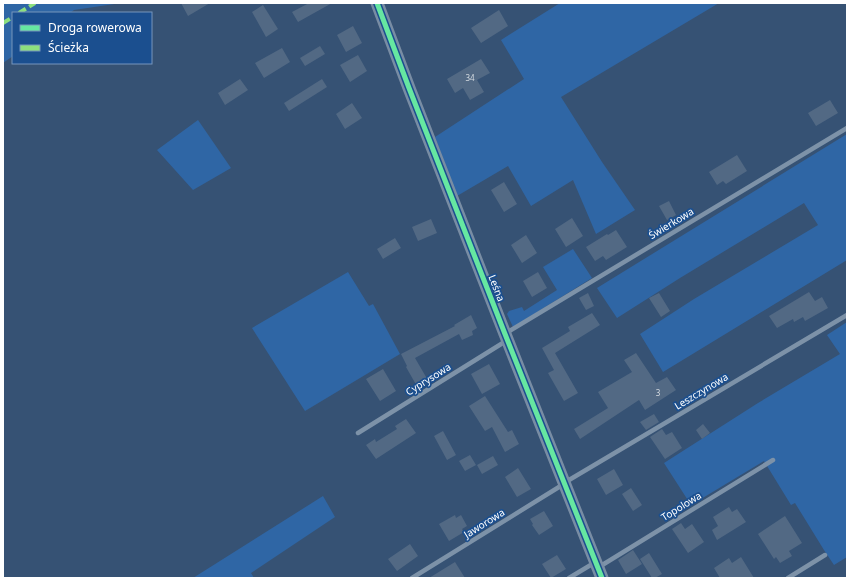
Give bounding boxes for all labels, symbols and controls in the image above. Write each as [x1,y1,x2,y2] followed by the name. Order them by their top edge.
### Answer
[12,12,152,64] legend
[48,19,142,36] text: Droga rowerowa
[48,39,89,56] text: Ścieżka
[465,72,475,83] house number: 34
[646,204,696,242] street label: Świerkowa
[486,273,508,303] street label: Leśna
[403,360,453,398] street label: Cyprysowa
[671,369,731,413] street label: Leszczynowa
[656,387,661,398] house number: 3
[658,488,704,524] street label: Topolowa
[460,505,507,542] street label: Jaworowa

